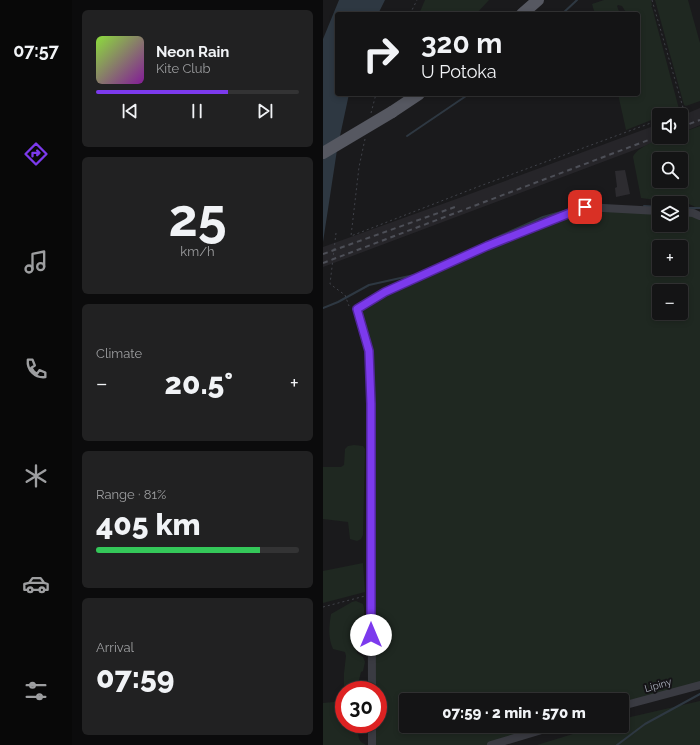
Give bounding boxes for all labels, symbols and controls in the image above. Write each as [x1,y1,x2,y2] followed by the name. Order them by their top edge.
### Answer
[421,27,502,60] text: 320 m
[355,28,407,80] icon: right
[13,40,59,61] text: 07:57
[156,43,229,61] text: Neon Rain
[156,61,211,76] text: Kite Club
[421,61,497,82] text: U Potoka
[119,100,141,122] icon: previous
[186,100,208,122] icon: pause
[254,100,276,122] icon: next
[652,108,688,320] map controls
[652,108,688,144] button: sound
[22,140,50,168] icon: directions
[652,152,688,188] button: search
[168,187,227,248] text: 25
[568,190,602,224] pin
[574,196,596,218] icon: arrive
[652,196,688,232] button: layers
[652,240,688,276] button: +
[180,244,215,259] text: km/h
[22,248,50,276] icon: music
[652,284,688,320] button: −
[96,346,142,361] text: Climate
[22,355,50,383] icon: phone
[165,366,233,401] text: 20.5°
[96,370,108,396] text: −
[290,370,299,396] text: +
[22,462,50,490] icon: climate
[96,487,166,502] text: Range · 81%
[96,507,201,542] text: 405 km
[22,570,50,598] icon: car
[350,614,392,656] position arrow
[96,640,134,655] text: Arrival
[96,660,174,695] text: 07:59
[643,676,673,694] street label: Lipiny
[22,677,50,705] icon: filters
[335,681,387,733] speed limit sign: 30
[442,704,586,722] text: 07:59 · 2 min · 570 m

